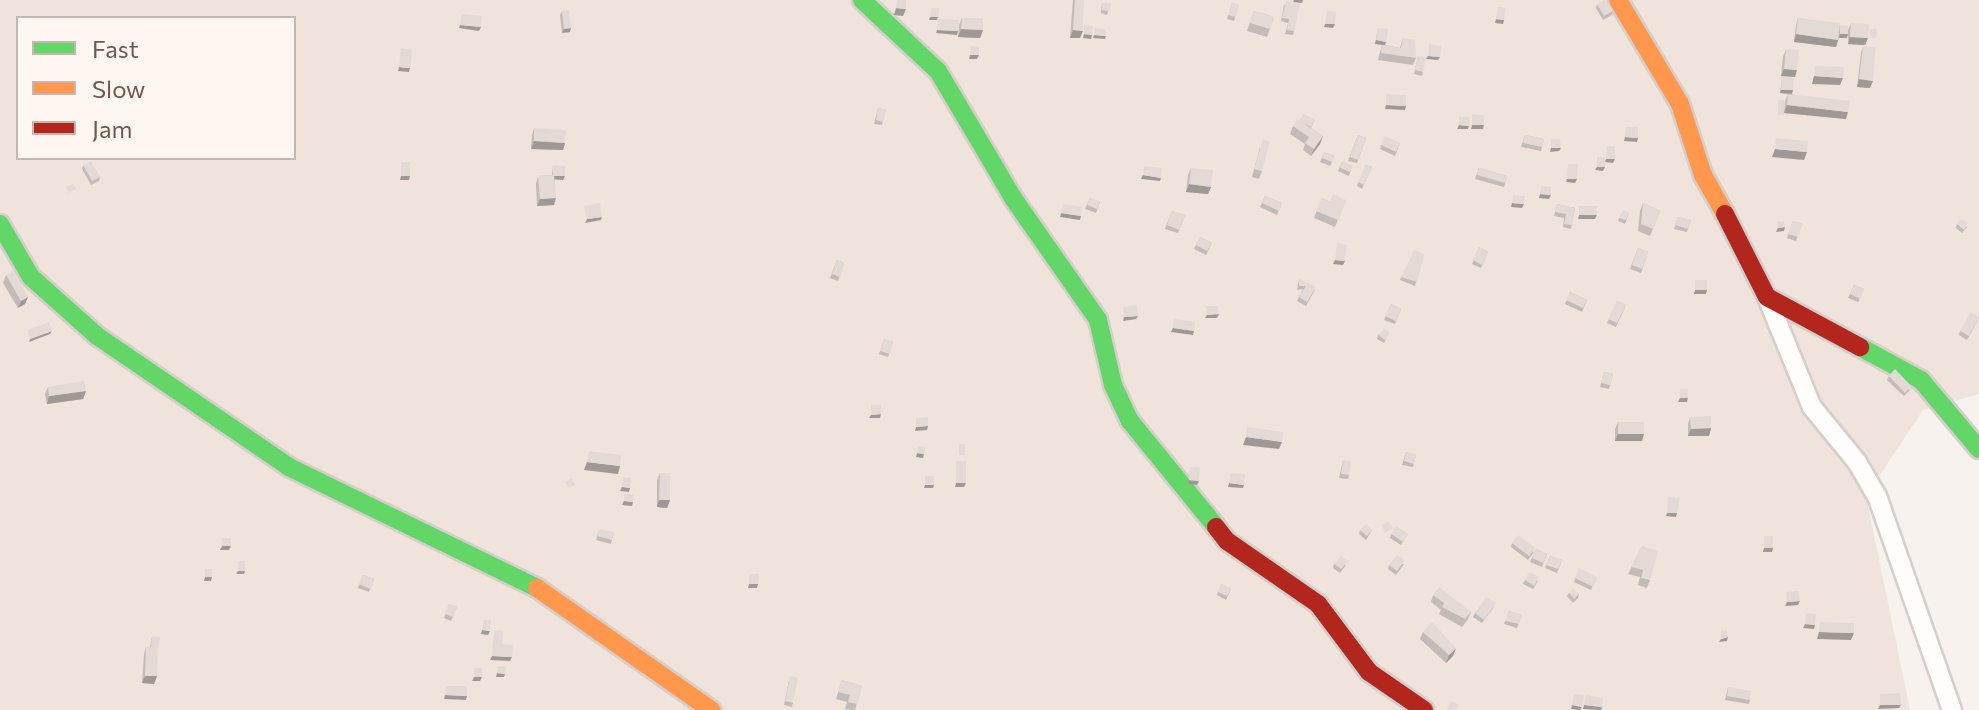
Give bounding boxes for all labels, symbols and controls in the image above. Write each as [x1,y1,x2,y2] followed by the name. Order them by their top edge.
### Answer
[16,16,296,160] legend
[92,34,139,63] text: Fast
[92,74,145,103] text: Slow
[92,114,132,143] text: Jam

